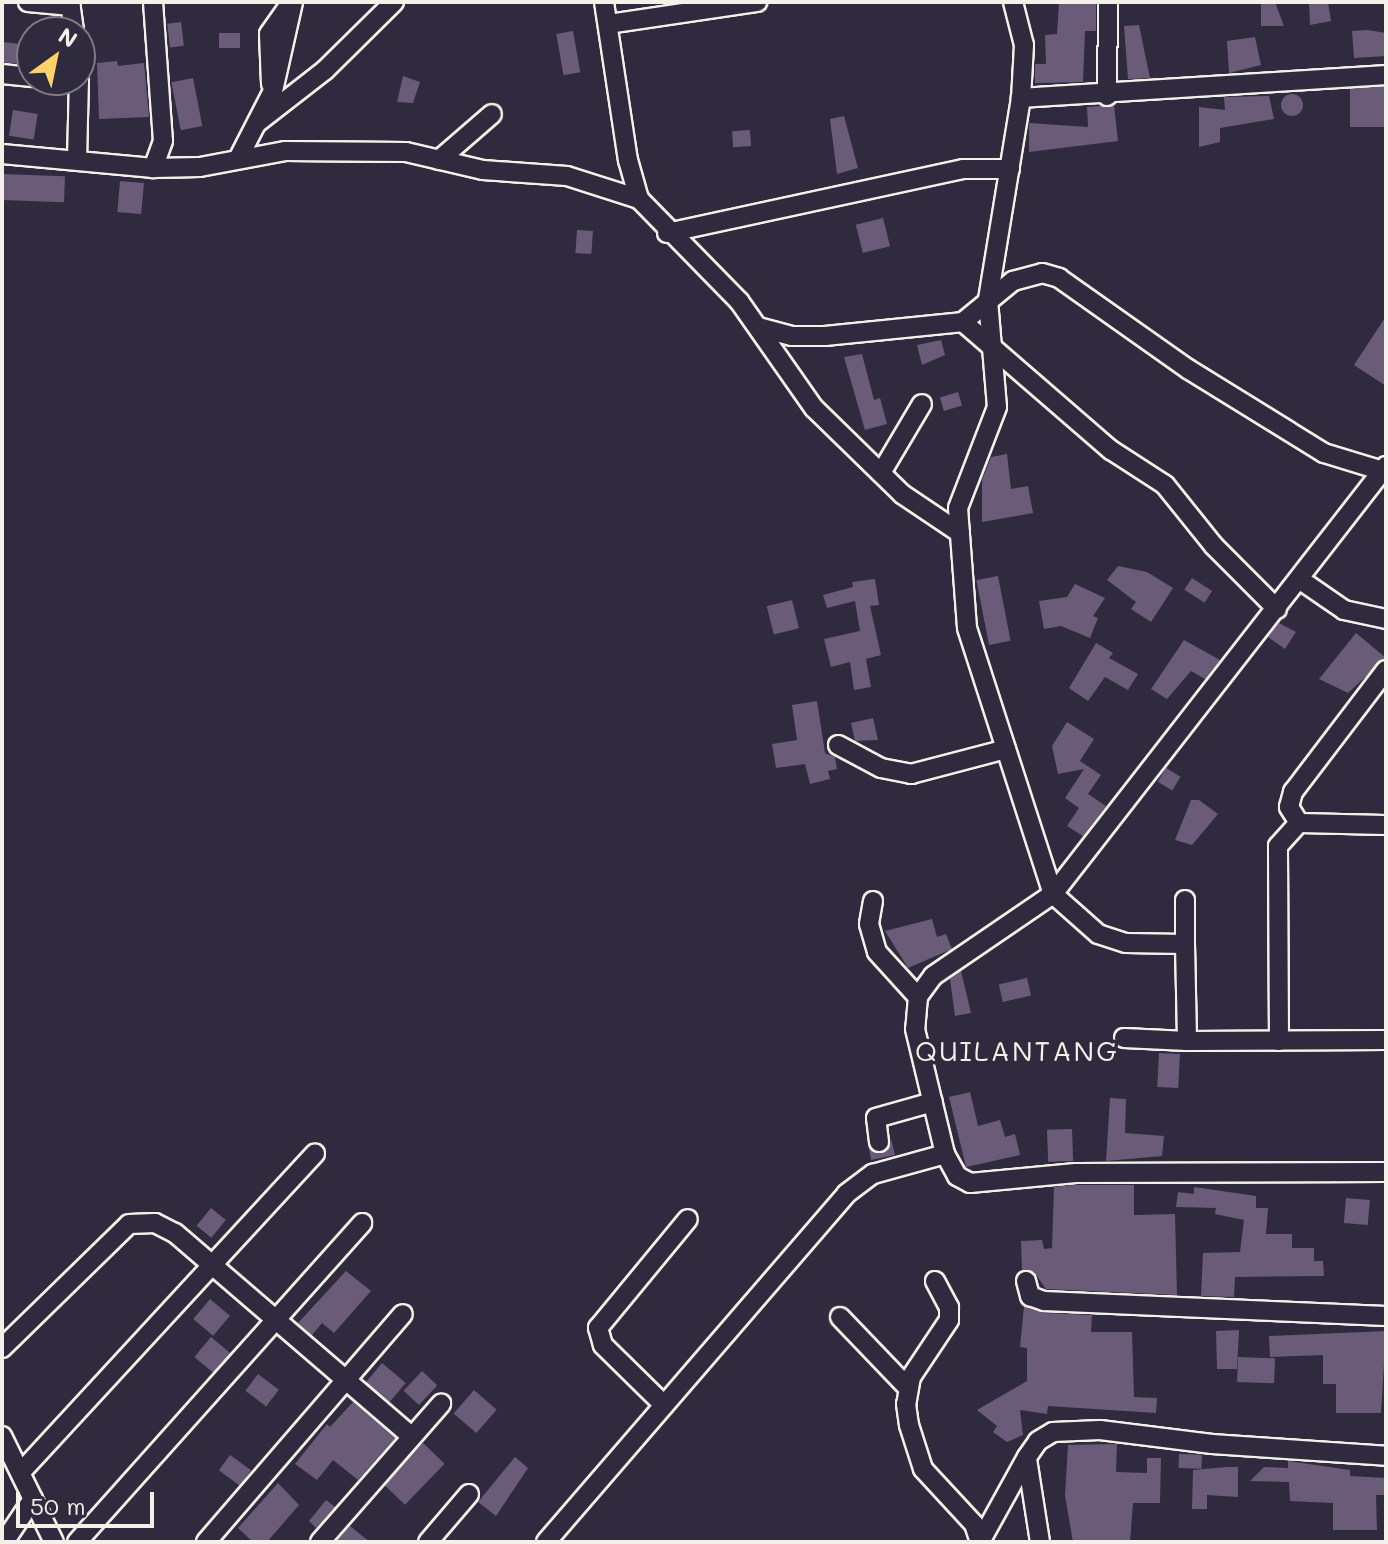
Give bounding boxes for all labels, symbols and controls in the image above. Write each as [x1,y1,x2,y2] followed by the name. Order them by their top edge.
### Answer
[16,16,96,96] north arrow
[53,20,83,54] text: N
[915,1033,1119,1067] district label: QUILANTANG
[20,1476,158,1526] scale bar
[30,1490,86,1521] text: 50 m

